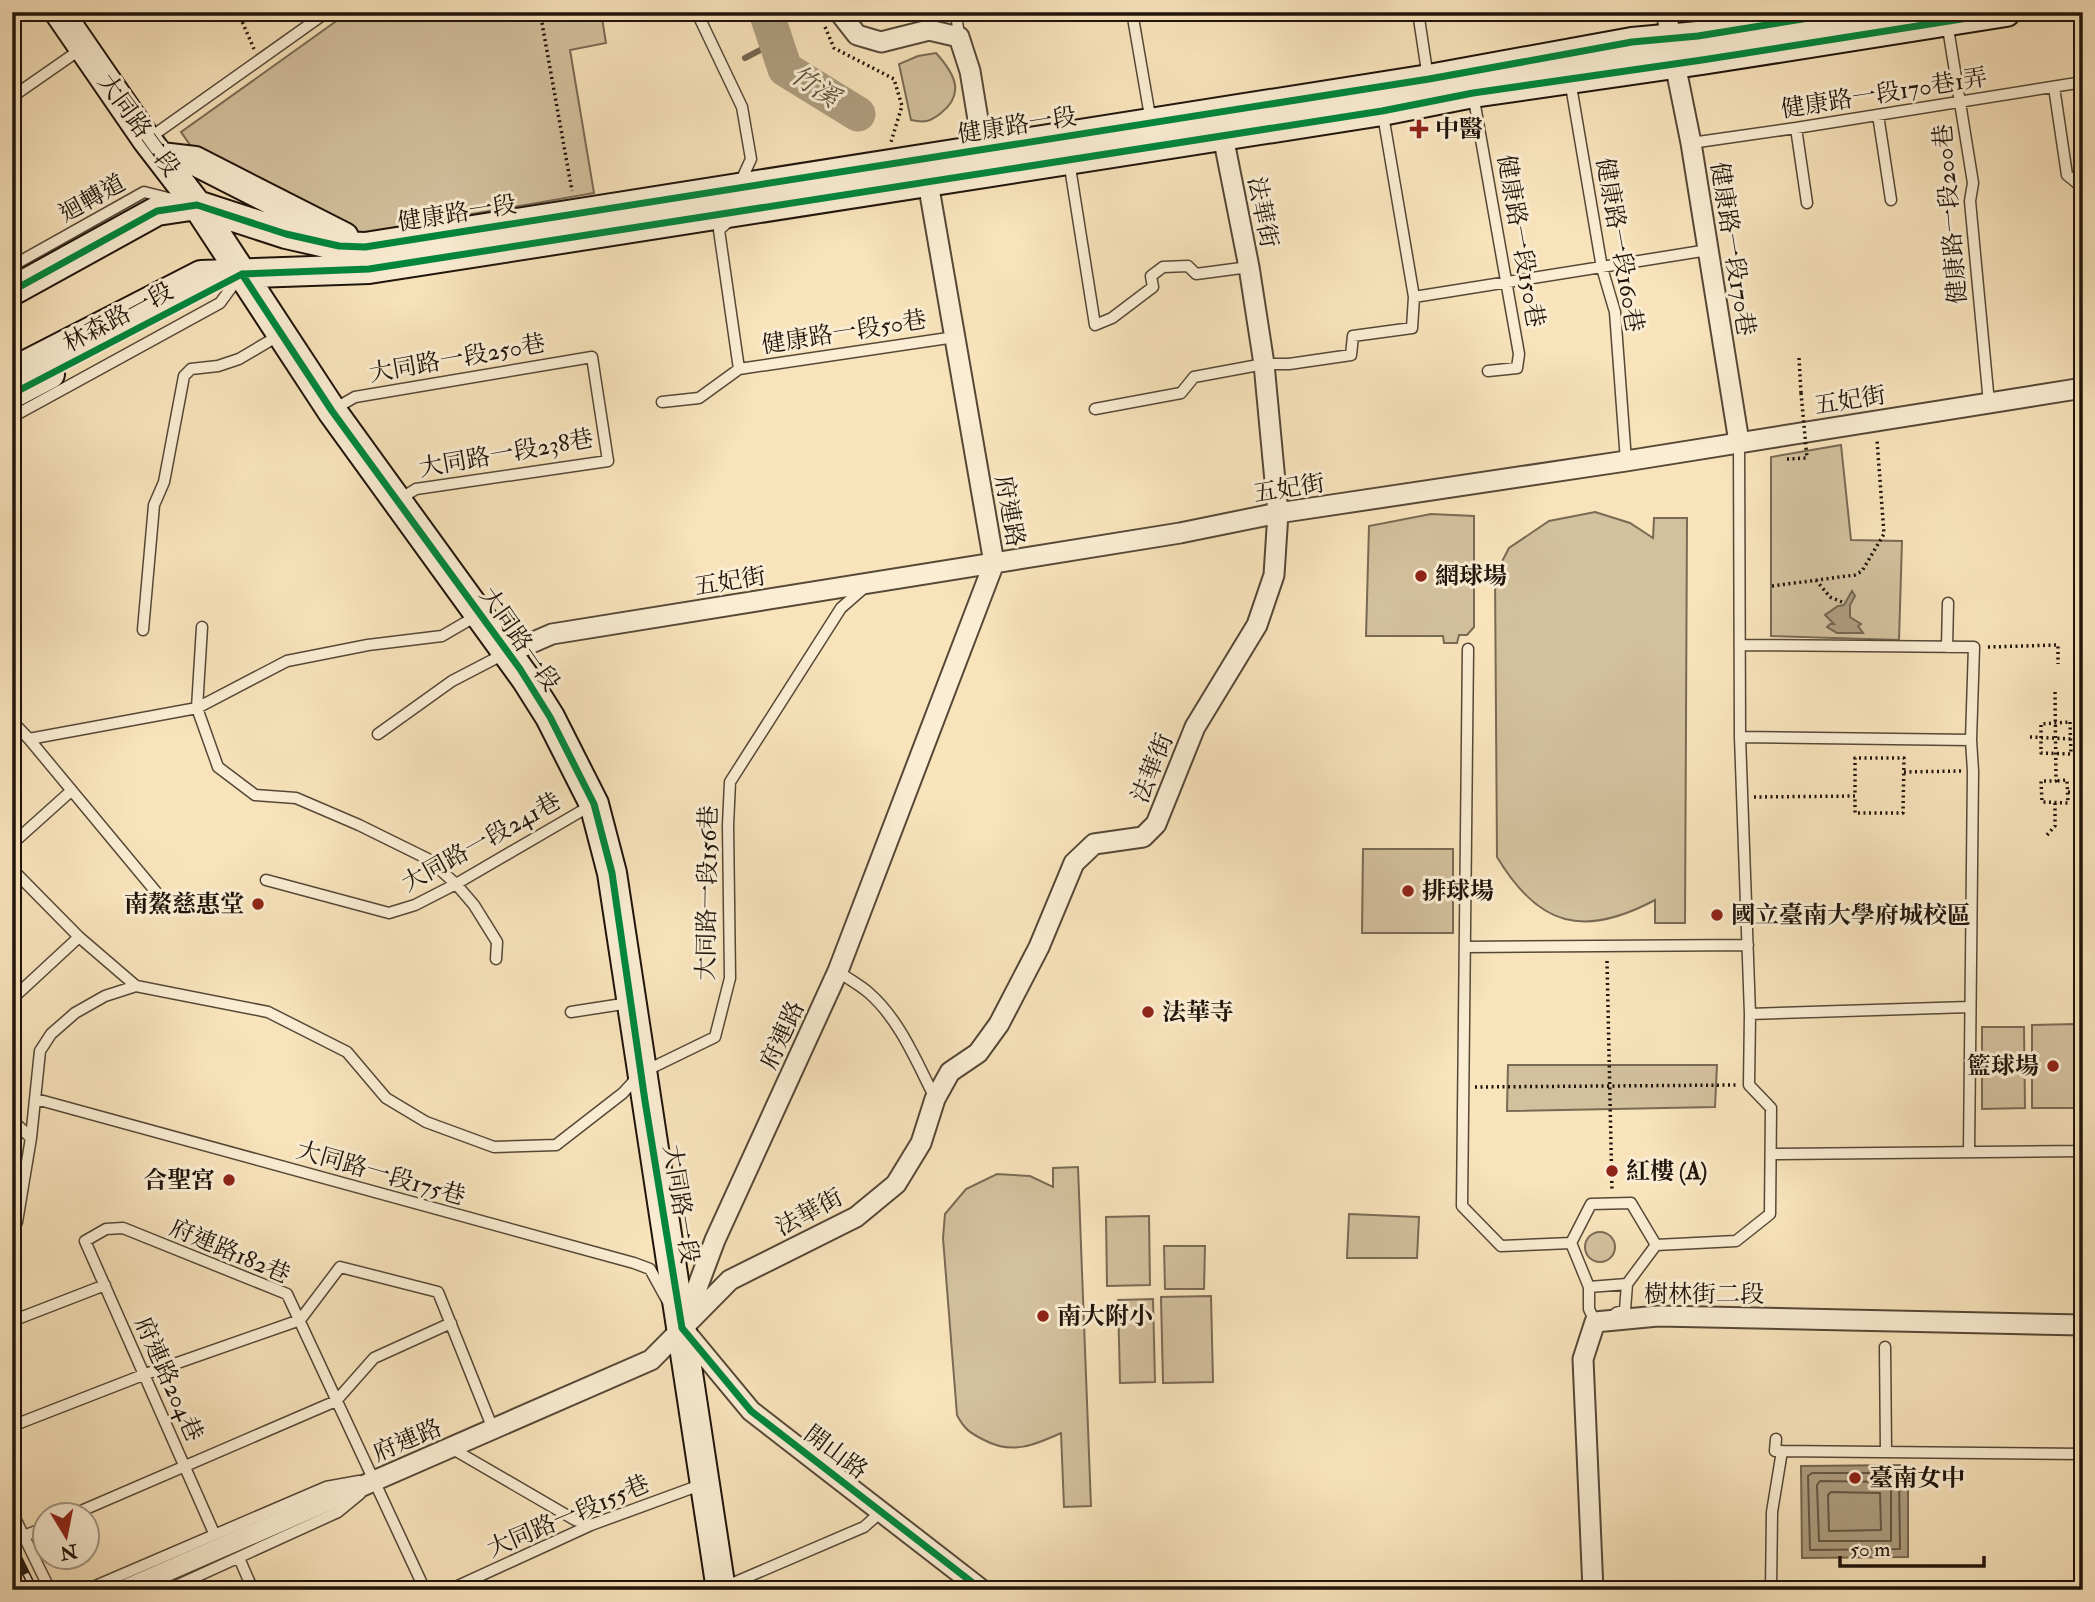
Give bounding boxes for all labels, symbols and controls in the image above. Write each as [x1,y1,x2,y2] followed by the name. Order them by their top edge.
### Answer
[784,59,847,116] water label: 竹溪
[1779,62,1989,125] street label: 健康路一段170巷1弄
[91,68,186,183] street label: 大同路二段
[955,101,1079,150] street label: 健康路一段
[1435,114,1483,145] place label: 中醫
[1409,119,1429,139] marker: 中醫
[1927,123,1974,305] street label: 健康路一段200巷
[1490,152,1551,330] street label: 健康路一段150巷
[1589,155,1650,335] street label: 健康路一段160巷
[1703,160,1762,338] street label: 健康路一段170巷
[53,167,131,229] street label: 迴轉道
[1240,174,1285,250] street label: 法華街
[395,189,519,238] street label: 健康路一段
[58,276,178,359] street label: 林森路一段
[759,304,929,361] street label: 健康路一段50巷
[366,328,548,389] street label: 大同路一段250巷
[1812,380,1888,421] street label: 五妃街
[416,423,596,484] street label: 大同路一段238巷
[1251,468,1327,509] street label: 五妃街
[988,473,1031,549] street label: 府連路
[692,561,768,602] street label: 五妃街
[1435,561,1507,592] place label: 網球場
[1413,568,1429,584] marker: 網球場
[472,581,567,697] street label: 大同路一段
[1125,729,1180,807] street label: 法華街
[396,786,566,899] street label: 大同路一段241巷
[690,805,725,981] street label: 大同路一段156巷
[1422,876,1494,907] place label: 排球場
[1400,883,1416,899] marker: 排球場
[124,889,244,920] place label: 南鰲慈惠堂
[250,896,266,912] marker: 南鰲慈惠堂
[1731,900,1971,931] place label: 國立臺南大學府城校區
[1709,907,1725,923] marker: 國立臺南大學府城校區
[753,996,812,1074] street label: 府連路
[1162,997,1234,1028] place label: 法華寺
[1140,1004,1156,1020] marker: 法華寺
[1967,1051,2039,1082] place label: 籃球場
[2045,1058,2061,1074] marker: 籃球場
[293,1135,469,1212] street label: 大同路一段175巷
[656,1142,705,1266] street label: 大同路一段
[1626,1156,1707,1187] place label: 紅樓 (A)
[1604,1163,1620,1179] marker: 紅樓 (A)
[143,1165,215,1196] place label: 合聖宮
[221,1172,237,1188] marker: 合聖宮
[770,1182,848,1243] street label: 法華街
[165,1212,295,1291] street label: 府連路182巷
[1644,1279,1764,1310] street label: 樹林街二段
[1057,1301,1153,1332] place label: 南大附小
[1035,1308,1051,1324] marker: 南大附小
[127,1312,210,1446] street label: 府連路204巷
[368,1412,446,1469] street label: 府連路
[798,1418,874,1486] street label: 開山路
[1869,1463,1965,1494] place label: 臺南女中
[482,1468,654,1565] street label: 大同路一段155巷
[1847,1470,1863,1486] marker: 臺南女中
[32,1500,102,1570] north arrow
[1840,1525,1983,1569] scale bar
[1850,1536,1891,1563] text: 50 m
[57,1538,80,1565] text: N

